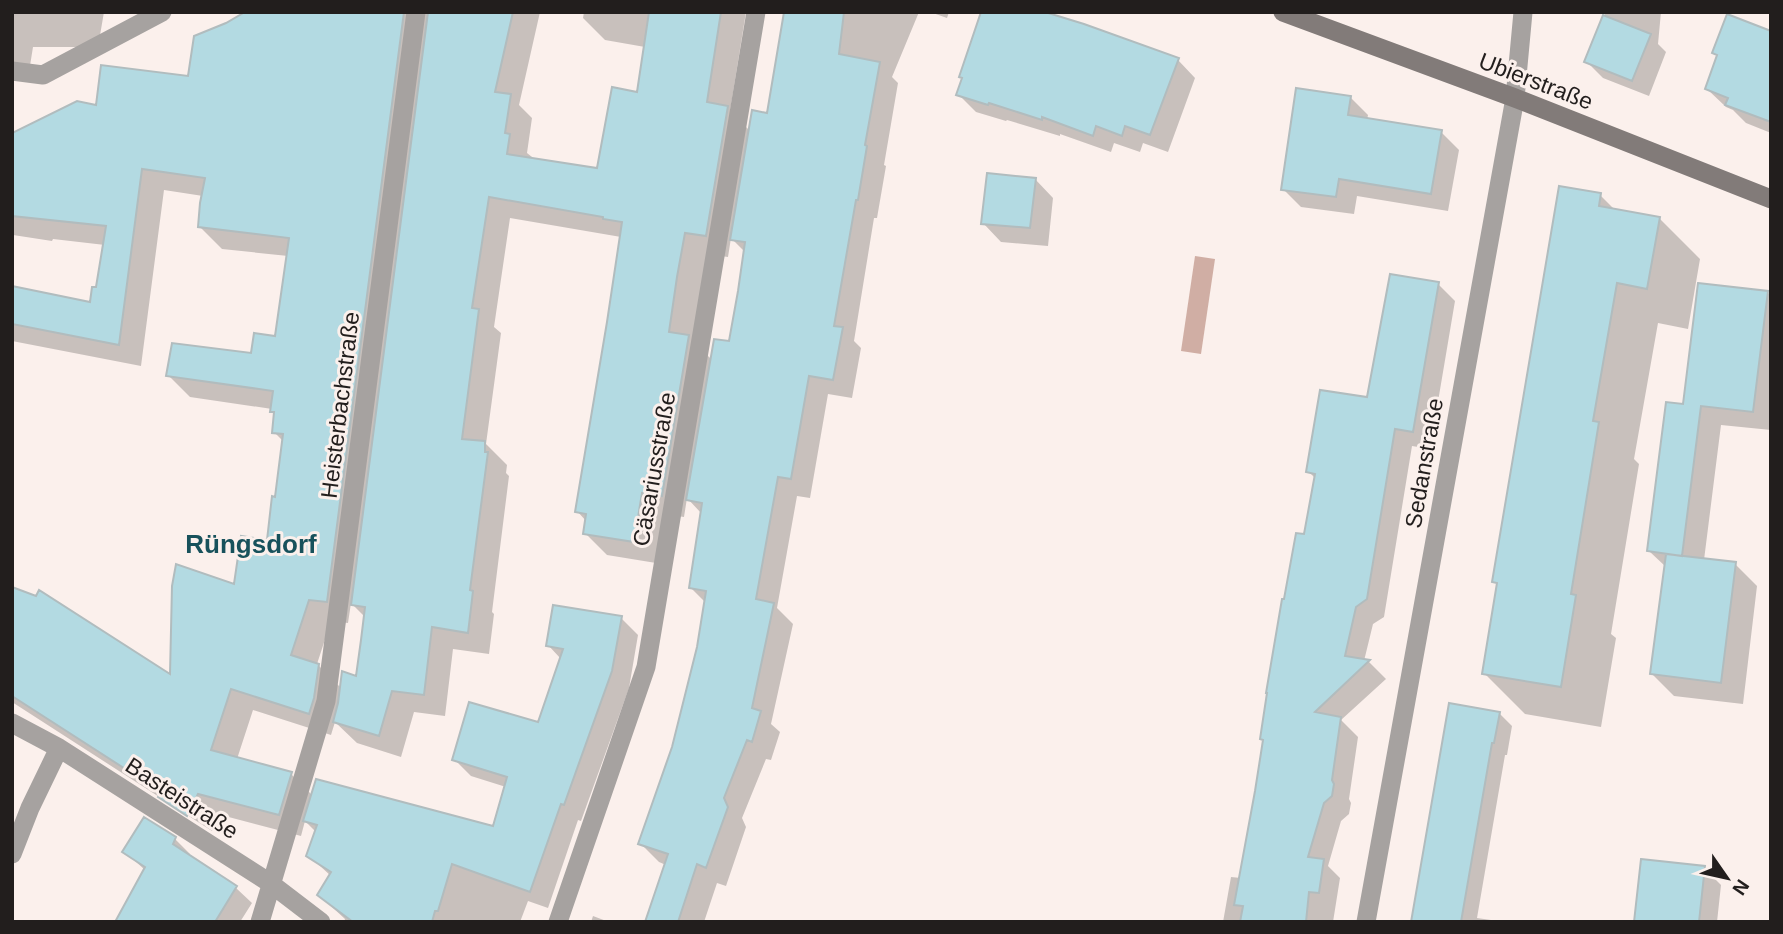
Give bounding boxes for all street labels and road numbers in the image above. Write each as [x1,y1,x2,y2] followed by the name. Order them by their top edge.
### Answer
[1475,47,1597,115] street label: Ubierstraße
[316,310,364,500] street label: Heisterbachstraße
[628,390,680,548] street label: Cäsariusstraße
[1400,396,1448,530] street label: Sedanstraße
[121,752,243,844] street label: Basteistraße

